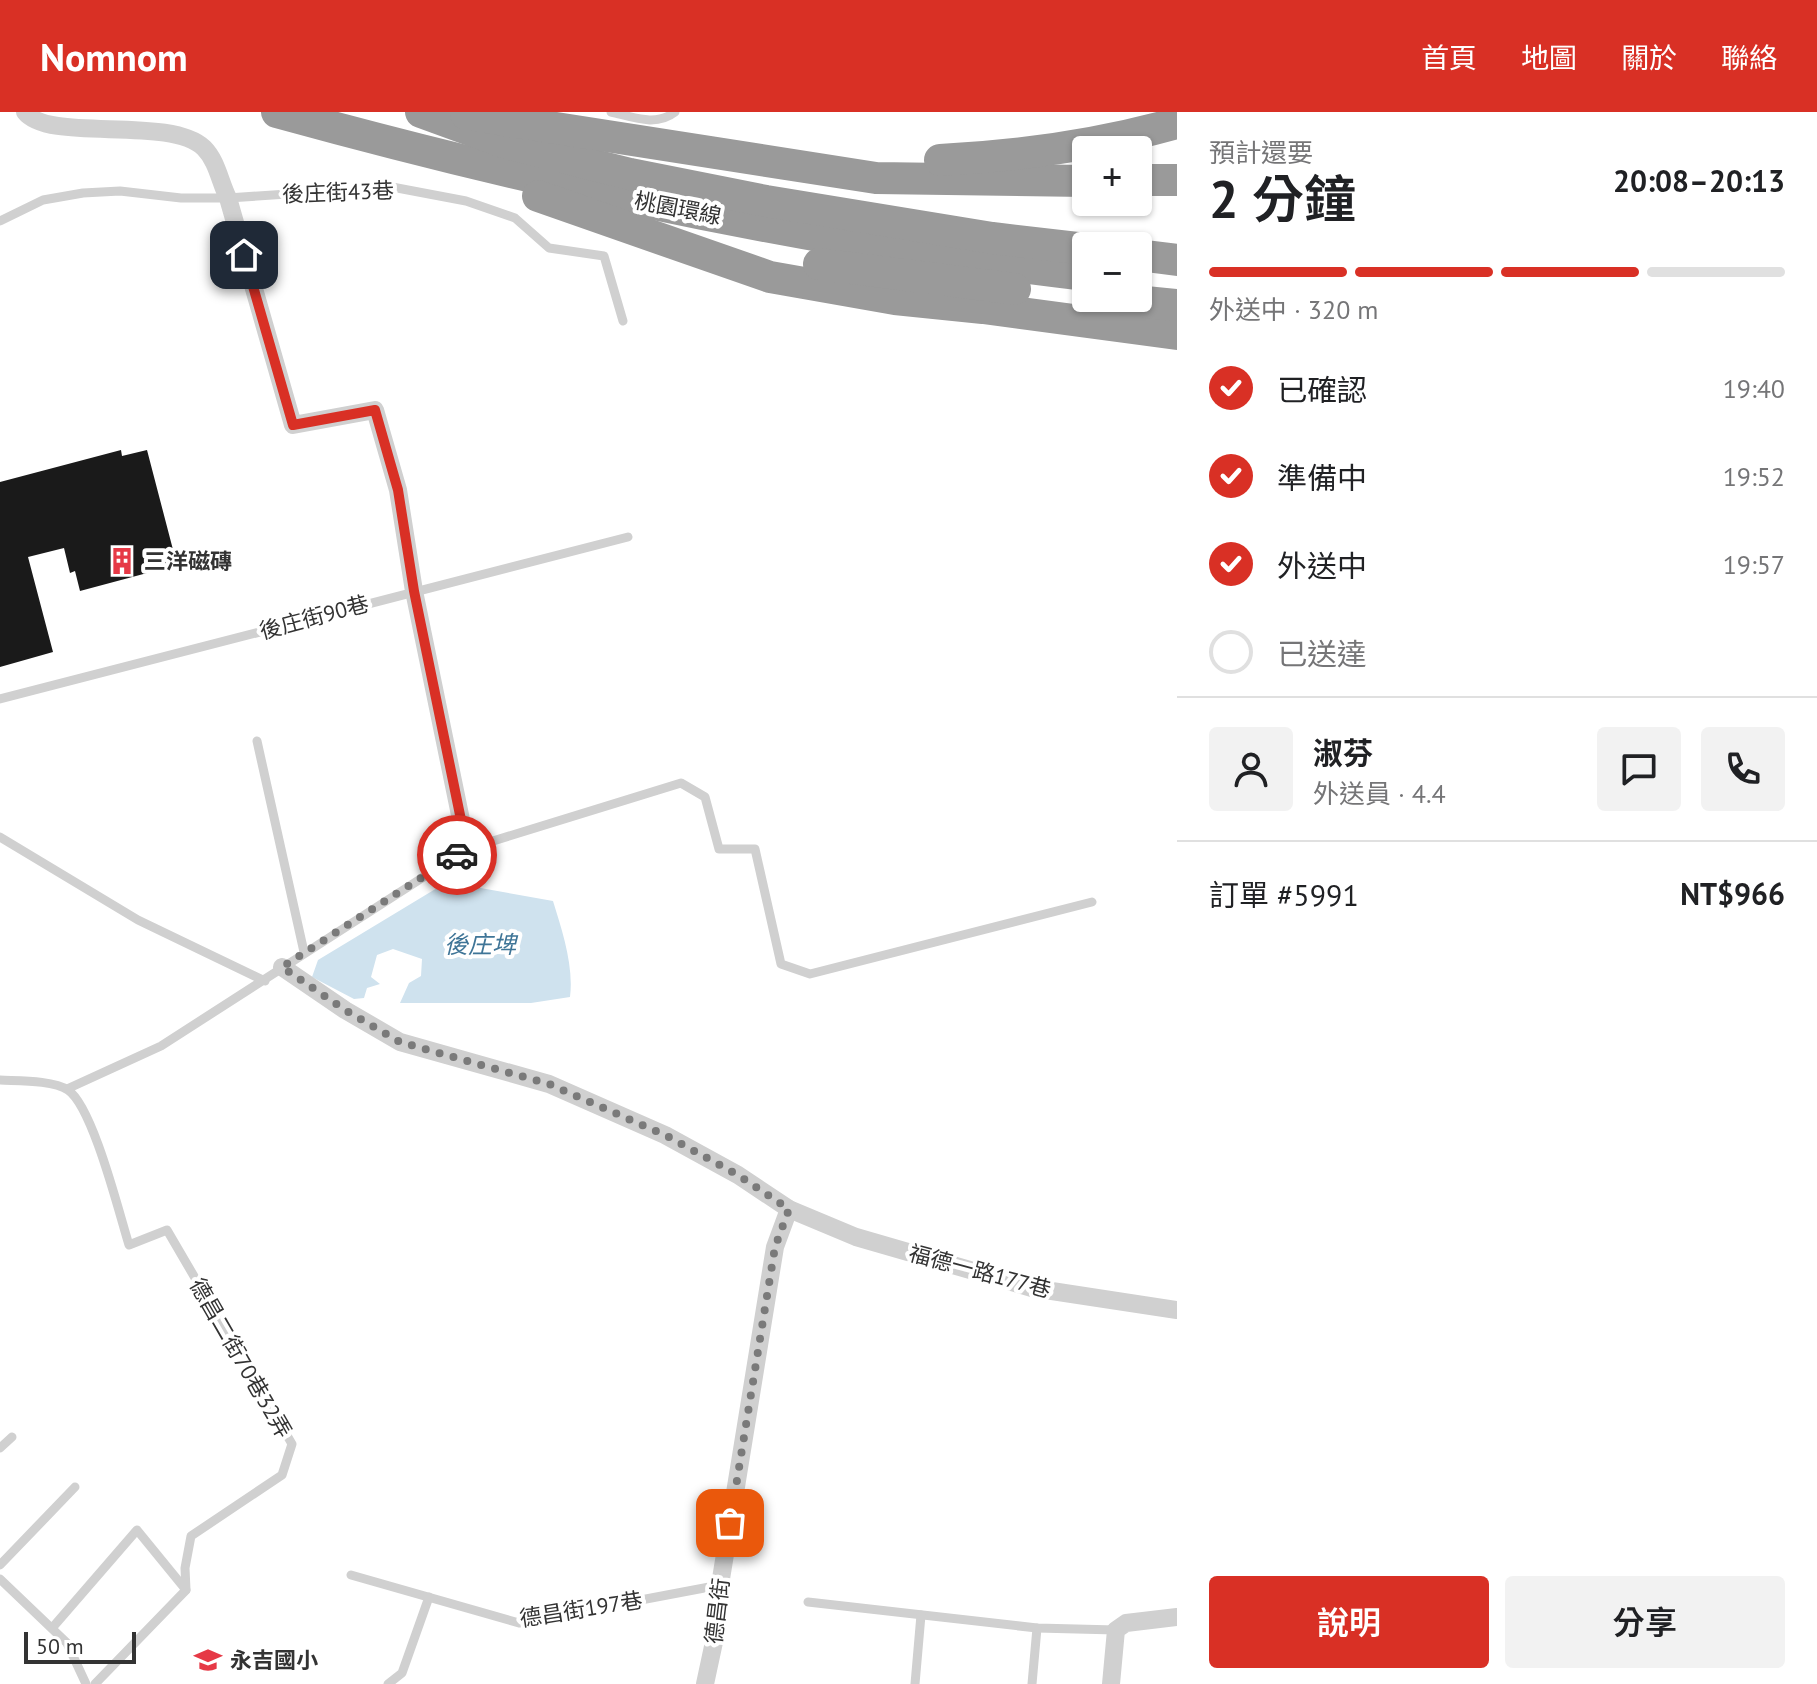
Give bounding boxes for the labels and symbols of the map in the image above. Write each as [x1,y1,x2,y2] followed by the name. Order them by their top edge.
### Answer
[282,176,394,208] street label: 後庄街43巷
[632,186,724,230] street label: 桃園環線
[210,221,278,289] pin
[107,546,137,576] building icon: 三洋磁磚
[144,547,232,575] place label: 三洋磁磚
[256,589,372,645] street label: 後庄街90巷
[417,815,497,895] courier
[444,929,519,960] water label: 後庄埤
[906,1239,1054,1303] street label: 福德一路177巷
[184,1273,298,1443] street label: 德昌二街70巷32弄
[696,1489,764,1557] pin
[699,1577,735,1645] street label: 德昌街
[518,1585,644,1633] street label: 德昌街197巷
[24,1628,136,1664] scale bar
[193,1645,223,1675] school or university icon: 永吉國小
[230,1646,318,1674] place label: 永吉國小

